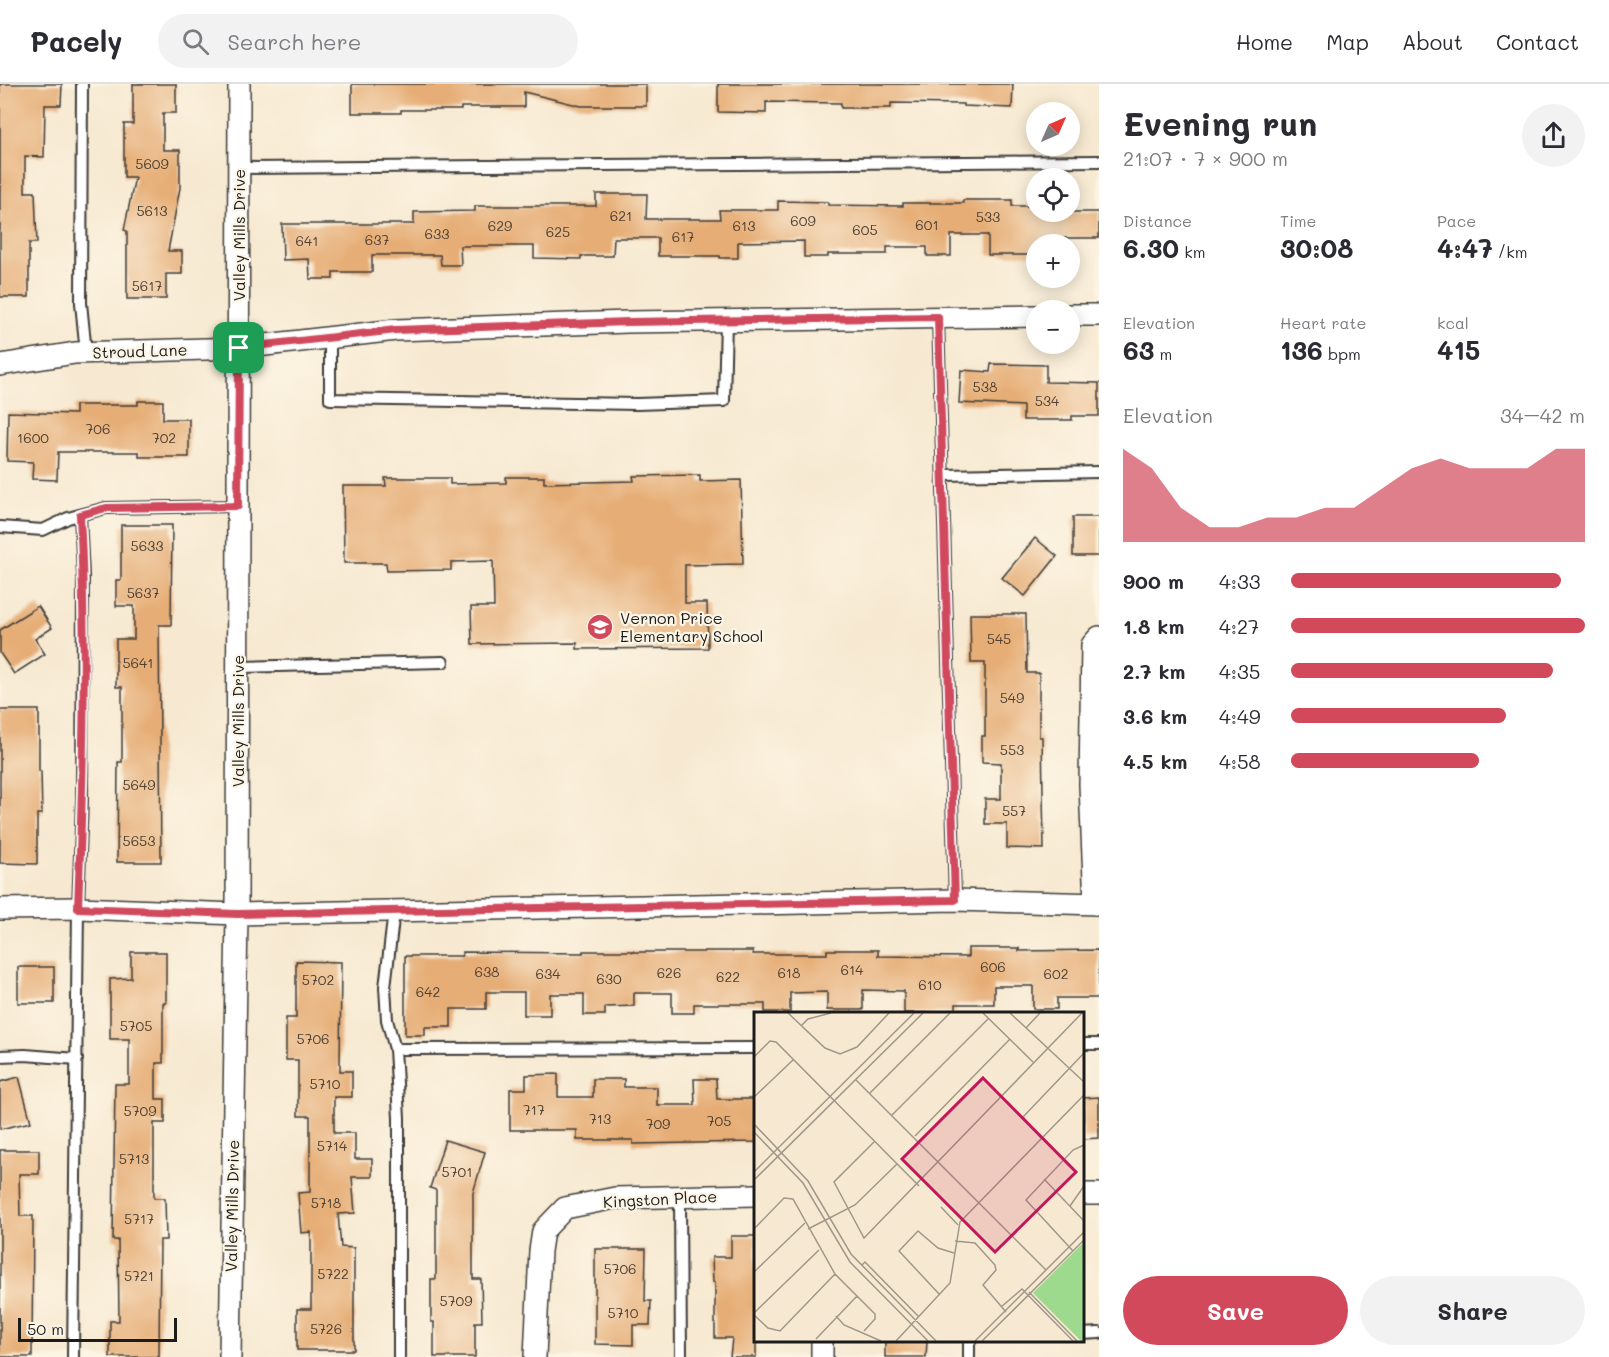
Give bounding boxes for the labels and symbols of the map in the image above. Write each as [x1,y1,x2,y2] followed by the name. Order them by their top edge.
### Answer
[1026,102,1080,156] north arrow
[135,154,169,173] house number: 5609
[228,169,249,301] street label: Valley Mills Drive
[136,201,168,220] house number: 5613
[610,206,632,225] house number: 621
[976,207,1000,226] house number: 533
[790,211,816,230] house number: 609
[915,215,939,234] house number: 601
[488,216,512,235] house number: 629
[733,216,755,235] house number: 613
[852,220,878,239] house number: 605
[546,222,570,241] house number: 625
[425,224,449,243] house number: 633
[672,227,694,246] house number: 617
[365,230,389,249] house number: 637
[296,231,318,250] house number: 641
[132,276,163,295] house number: 5617
[213,322,264,373] pin
[92,338,188,363] street label: Stroud Lane
[973,377,997,396] house number: 538
[1035,391,1060,410] house number: 534
[86,419,110,438] house number: 706
[17,428,49,447] house number: 1600
[152,428,176,447] house number: 702
[130,536,164,555] house number: 5633
[127,583,160,602] house number: 5637
[620,607,764,646] place label: Vernon Price Elementary School
[585,612,615,642] school or university icon: Vernon Price Elementary School
[987,629,1011,648] house number: 545
[122,653,154,672] house number: 5641
[227,655,248,787] street label: Valley Mills Drive
[1000,688,1024,707] house number: 549
[1000,740,1024,759] house number: 553
[122,775,156,794] house number: 5649
[1002,801,1026,820] house number: 557
[123,831,155,850] house number: 5653
[980,957,1006,976] house number: 606
[841,960,864,979] house number: 614
[474,962,500,981] house number: 638
[657,963,681,982] house number: 626
[777,963,801,982] house number: 618
[536,964,561,983] house number: 634
[1044,964,1068,983] house number: 602
[716,967,740,986] house number: 622
[596,969,622,988] house number: 630
[302,970,334,989] house number: 5702
[918,975,942,994] house number: 610
[416,982,440,1001] house number: 642
[754,1012,1084,1342] inset map
[120,1016,152,1035] house number: 5705
[296,1029,330,1048] house number: 5706
[310,1074,341,1093] house number: 5710
[523,1100,545,1119] house number: 717
[124,1101,156,1120] house number: 5709
[589,1109,611,1128] house number: 713
[707,1111,731,1130] house number: 705
[646,1114,670,1133] house number: 709
[317,1136,348,1155] house number: 5714
[220,1140,243,1272] street label: Valley Mills Drive
[119,1149,149,1168] house number: 5713
[442,1162,472,1181] house number: 5701
[602,1185,718,1212] street label: Kingston Place
[311,1193,341,1212] house number: 5718
[124,1209,154,1228] house number: 5717
[603,1259,637,1278] house number: 5706
[317,1264,349,1283] house number: 5722
[124,1266,154,1285] house number: 5721
[440,1291,472,1310] house number: 5709
[608,1303,639,1322] house number: 5710
[18,1315,177,1342] scale bar
[310,1319,342,1338] house number: 5726

